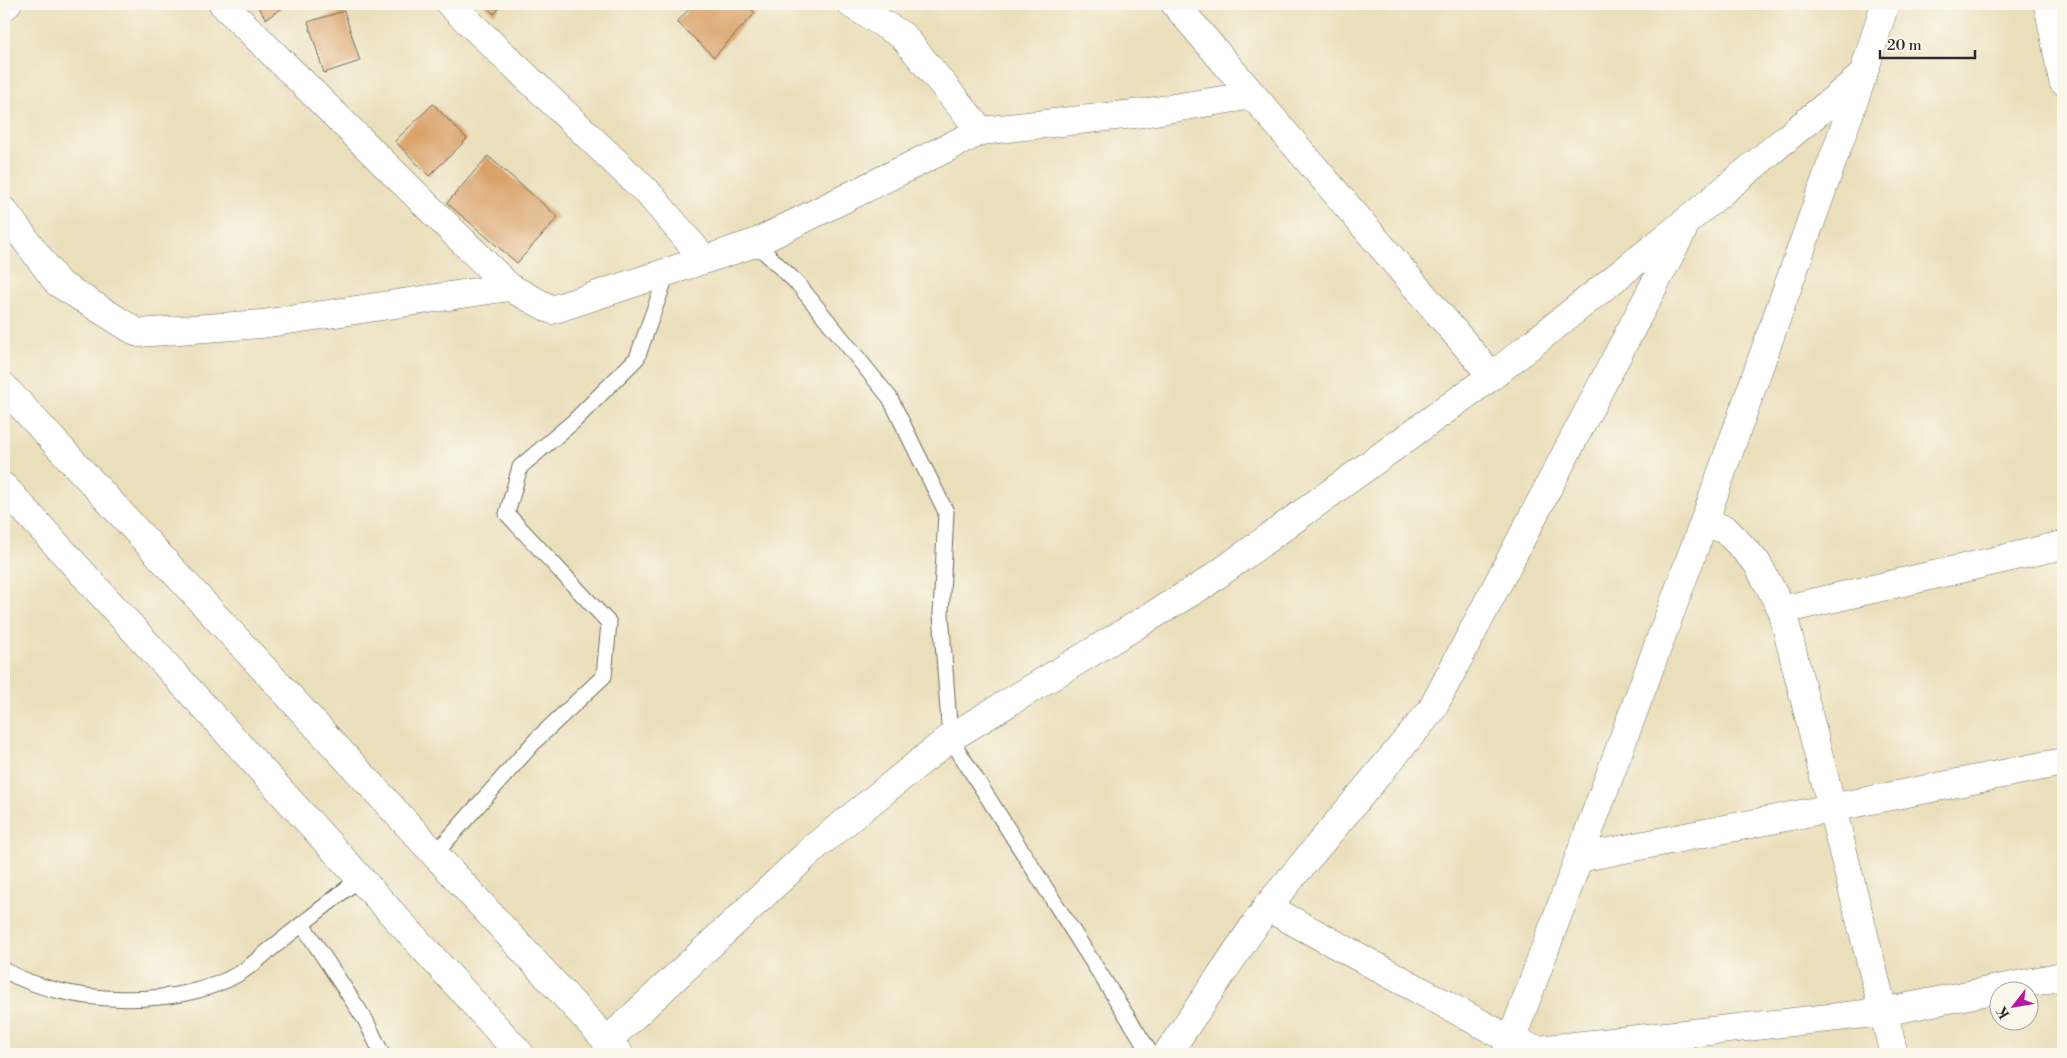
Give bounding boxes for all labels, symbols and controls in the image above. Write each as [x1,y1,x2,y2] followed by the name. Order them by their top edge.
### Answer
[1880,28,1974,60] scale bar
[1887,36,1922,55] text: 20 m
[1990,980,2040,1030] north arrow
[1993,1002,2014,1022] text: K

